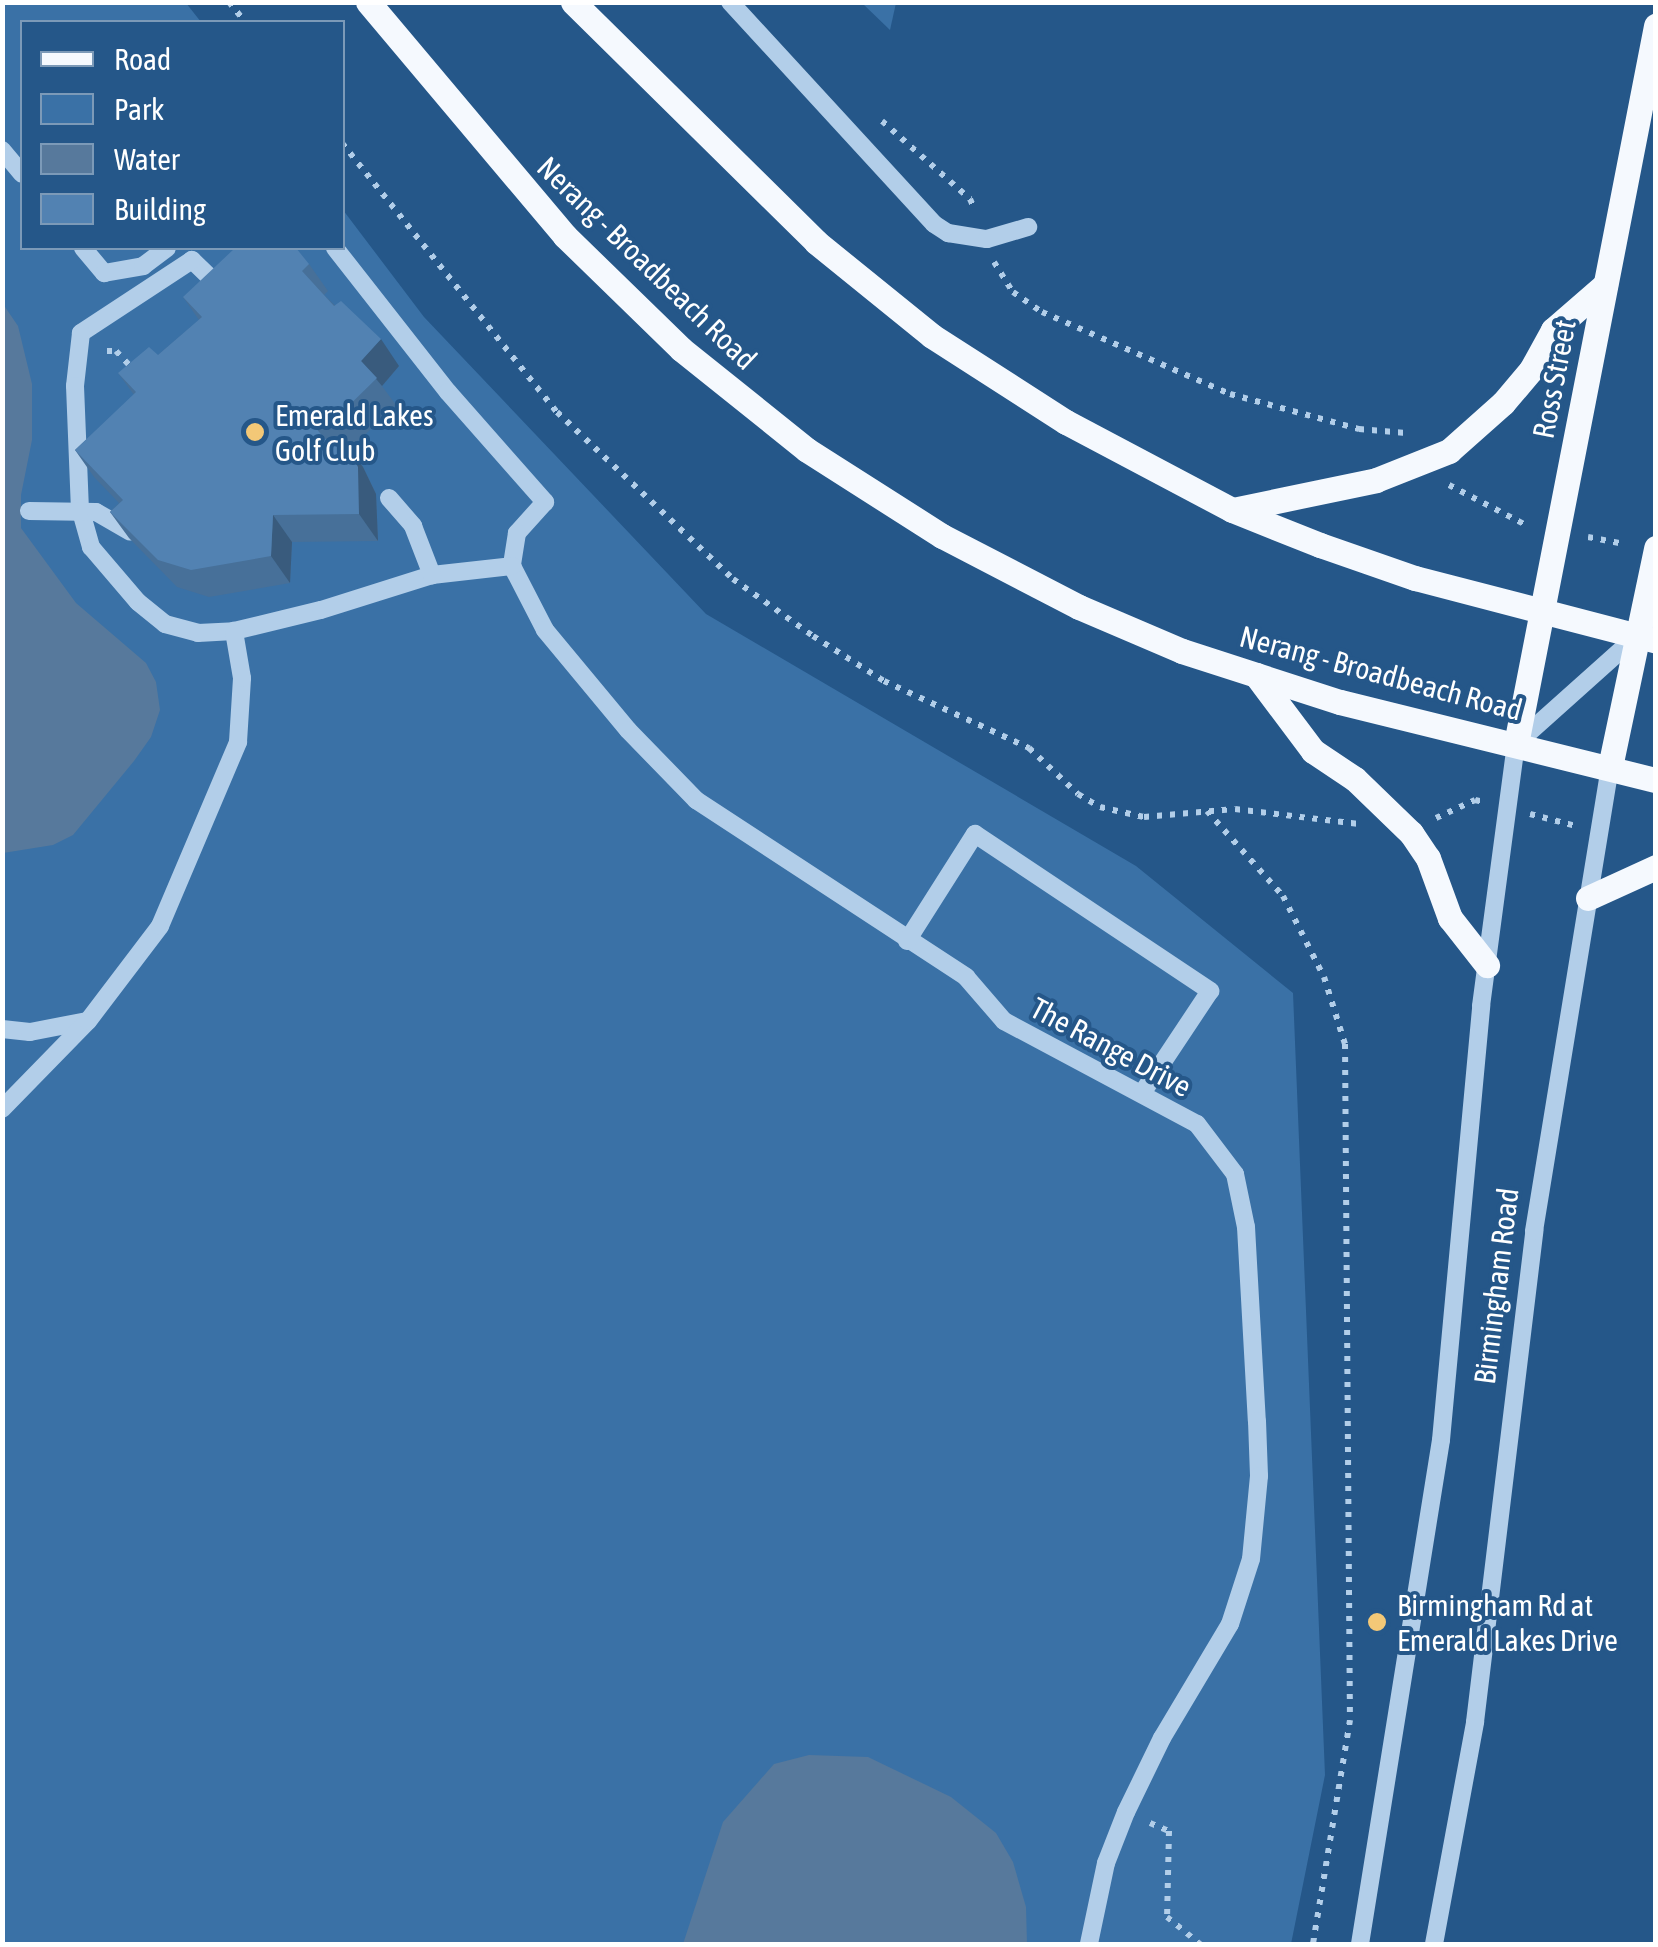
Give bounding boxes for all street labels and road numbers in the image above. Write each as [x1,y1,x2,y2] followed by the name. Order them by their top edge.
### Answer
[530,149,764,377] street label: Nerang - Broadbeach Road
[1525,317,1583,441] street label: Ross Street
[1236,618,1526,728] street label: Nerang - Broadbeach Road
[1025,990,1197,1104] street label: The Range Drive
[1466,1186,1526,1386] street label: Birmingham Road

